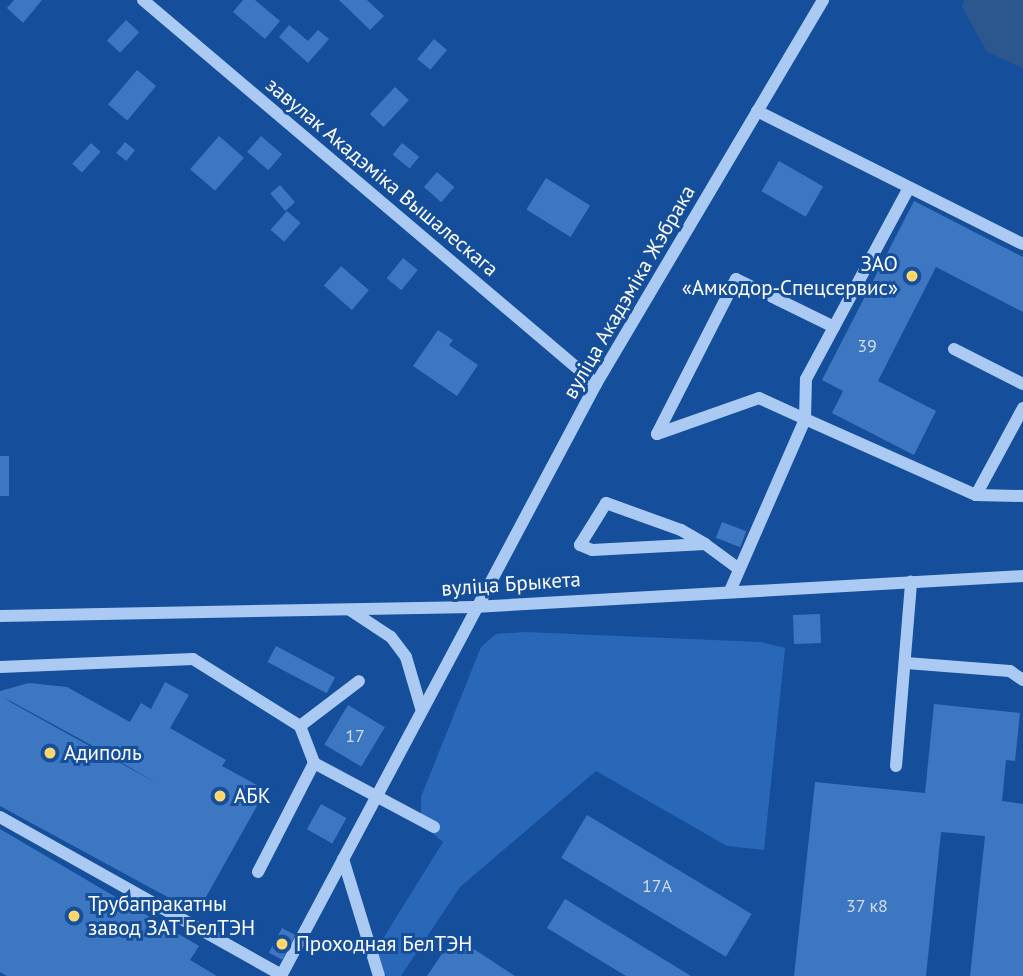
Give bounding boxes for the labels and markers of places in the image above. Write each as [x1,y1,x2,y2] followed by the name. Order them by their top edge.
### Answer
[682,251,898,301] place label: ЗАО «Амкодор-Спецсервис»
[904,268,920,284] marker: ЗАО «Амкодор-Спецсервис»
[64,740,142,766] place label: Адиполь
[42,745,58,761] marker: Адиполь
[234,783,271,809] place label: АБК
[212,788,228,804] marker: АБК
[88,891,256,941] place label: Трубапракатны завод ЗАТ БелТЭН
[66,908,82,924] marker: Трубапракатны завод ЗАТ БелТЭН
[296,931,472,957] place label: Проходная БелТЭН
[274,936,290,952] marker: Проходная БелТЭН

